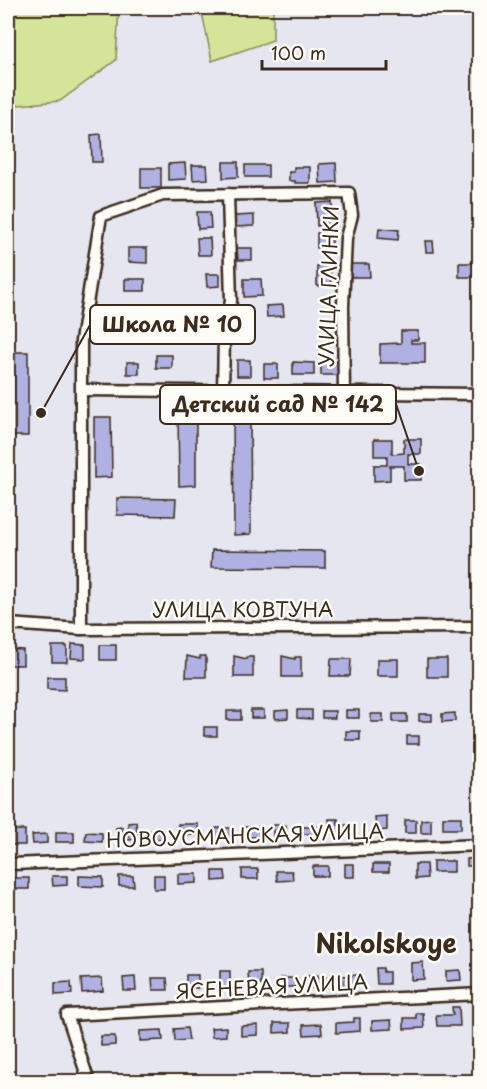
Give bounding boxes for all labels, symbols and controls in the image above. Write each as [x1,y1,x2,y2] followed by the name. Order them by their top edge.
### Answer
[262,33,386,71] scale bar
[271,39,326,66] text: 100 m
[310,205,346,367] street label: УЛИЦА ГЛИНКИ
[90,305,255,344] callout: Школа № 10
[102,307,242,339] text: Школа № 10
[160,385,396,424] callout: Детский сад № 142
[171,387,384,419] text: Детский сад № 142
[153,594,333,624] street label: УЛИЦА КОВТУНА
[106,815,384,855] street label: НОВОУСМАНСКАЯ УЛИЦА
[315,923,457,962] district label: Nikolskoye
[175,966,369,1006] street label: ЯСЕНЕВАЯ УЛИЦА

